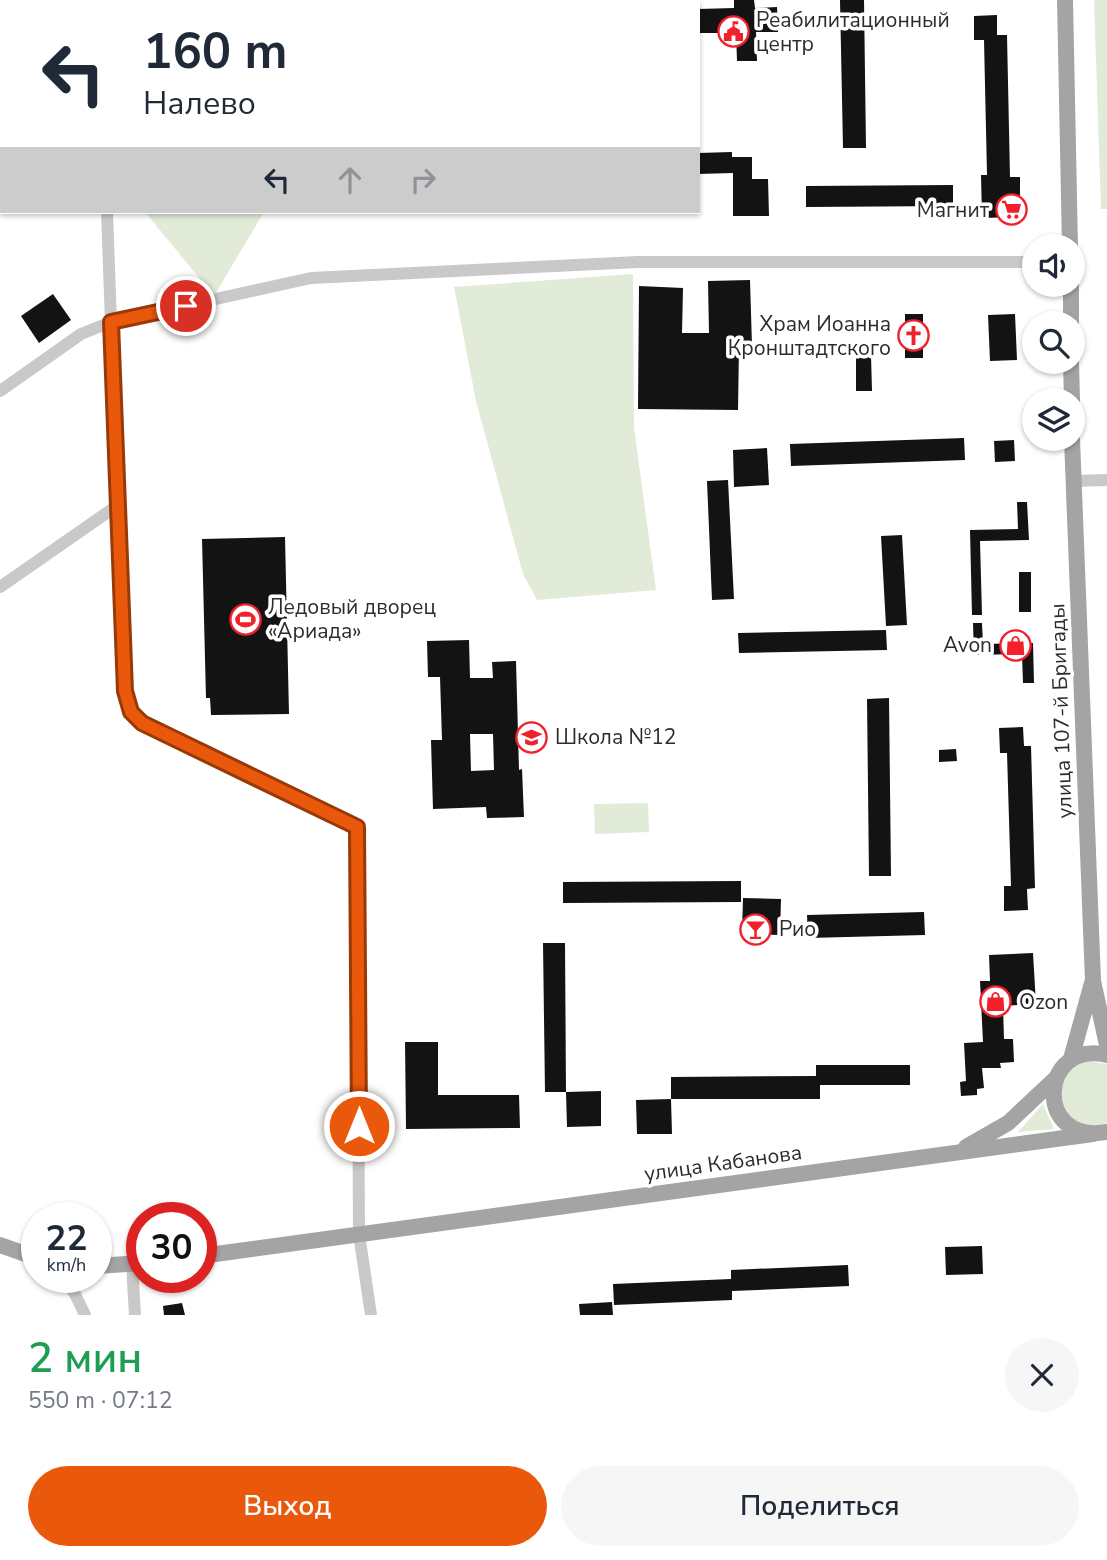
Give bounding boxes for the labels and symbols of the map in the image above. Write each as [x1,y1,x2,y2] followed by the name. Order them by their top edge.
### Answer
[756,6,950,58] place label: Реабилитационный центр
[716,15,750,49] public building icon: Реабилитационный центр
[995,193,1029,227] supermarket icon: Магнит
[917,196,990,224] place label: Магнит
[156,276,216,336] pin
[728,310,891,362] place label: Храм Иоанна Кронштадтского
[897,319,931,353] church icon: Храм Иоанна Кронштадтского
[268,593,436,645] place label: Ледовый дворец «Ариада»
[228,602,262,636] sports icon: Ледовый дворец «Ариада»
[1043,603,1079,819] street label: улица 107-й Бригады
[998,628,1032,662] shop icon: Avon
[943,631,992,659] place label: Avon
[515,720,549,754] school or university icon: Школа №12
[555,723,676,751] place label: Школа №12
[739,912,773,946] bar icon: Рио
[779,915,816,943] place label: Рио
[979,985,1013,1019] shop icon: Ozon
[1019,988,1068,1016] place label: Ozon
[322,1089,396,1163] position arrow
[642,1138,804,1188] street label: улица Кабанова
[126,1202,217,1293] speed limit sign: 30

